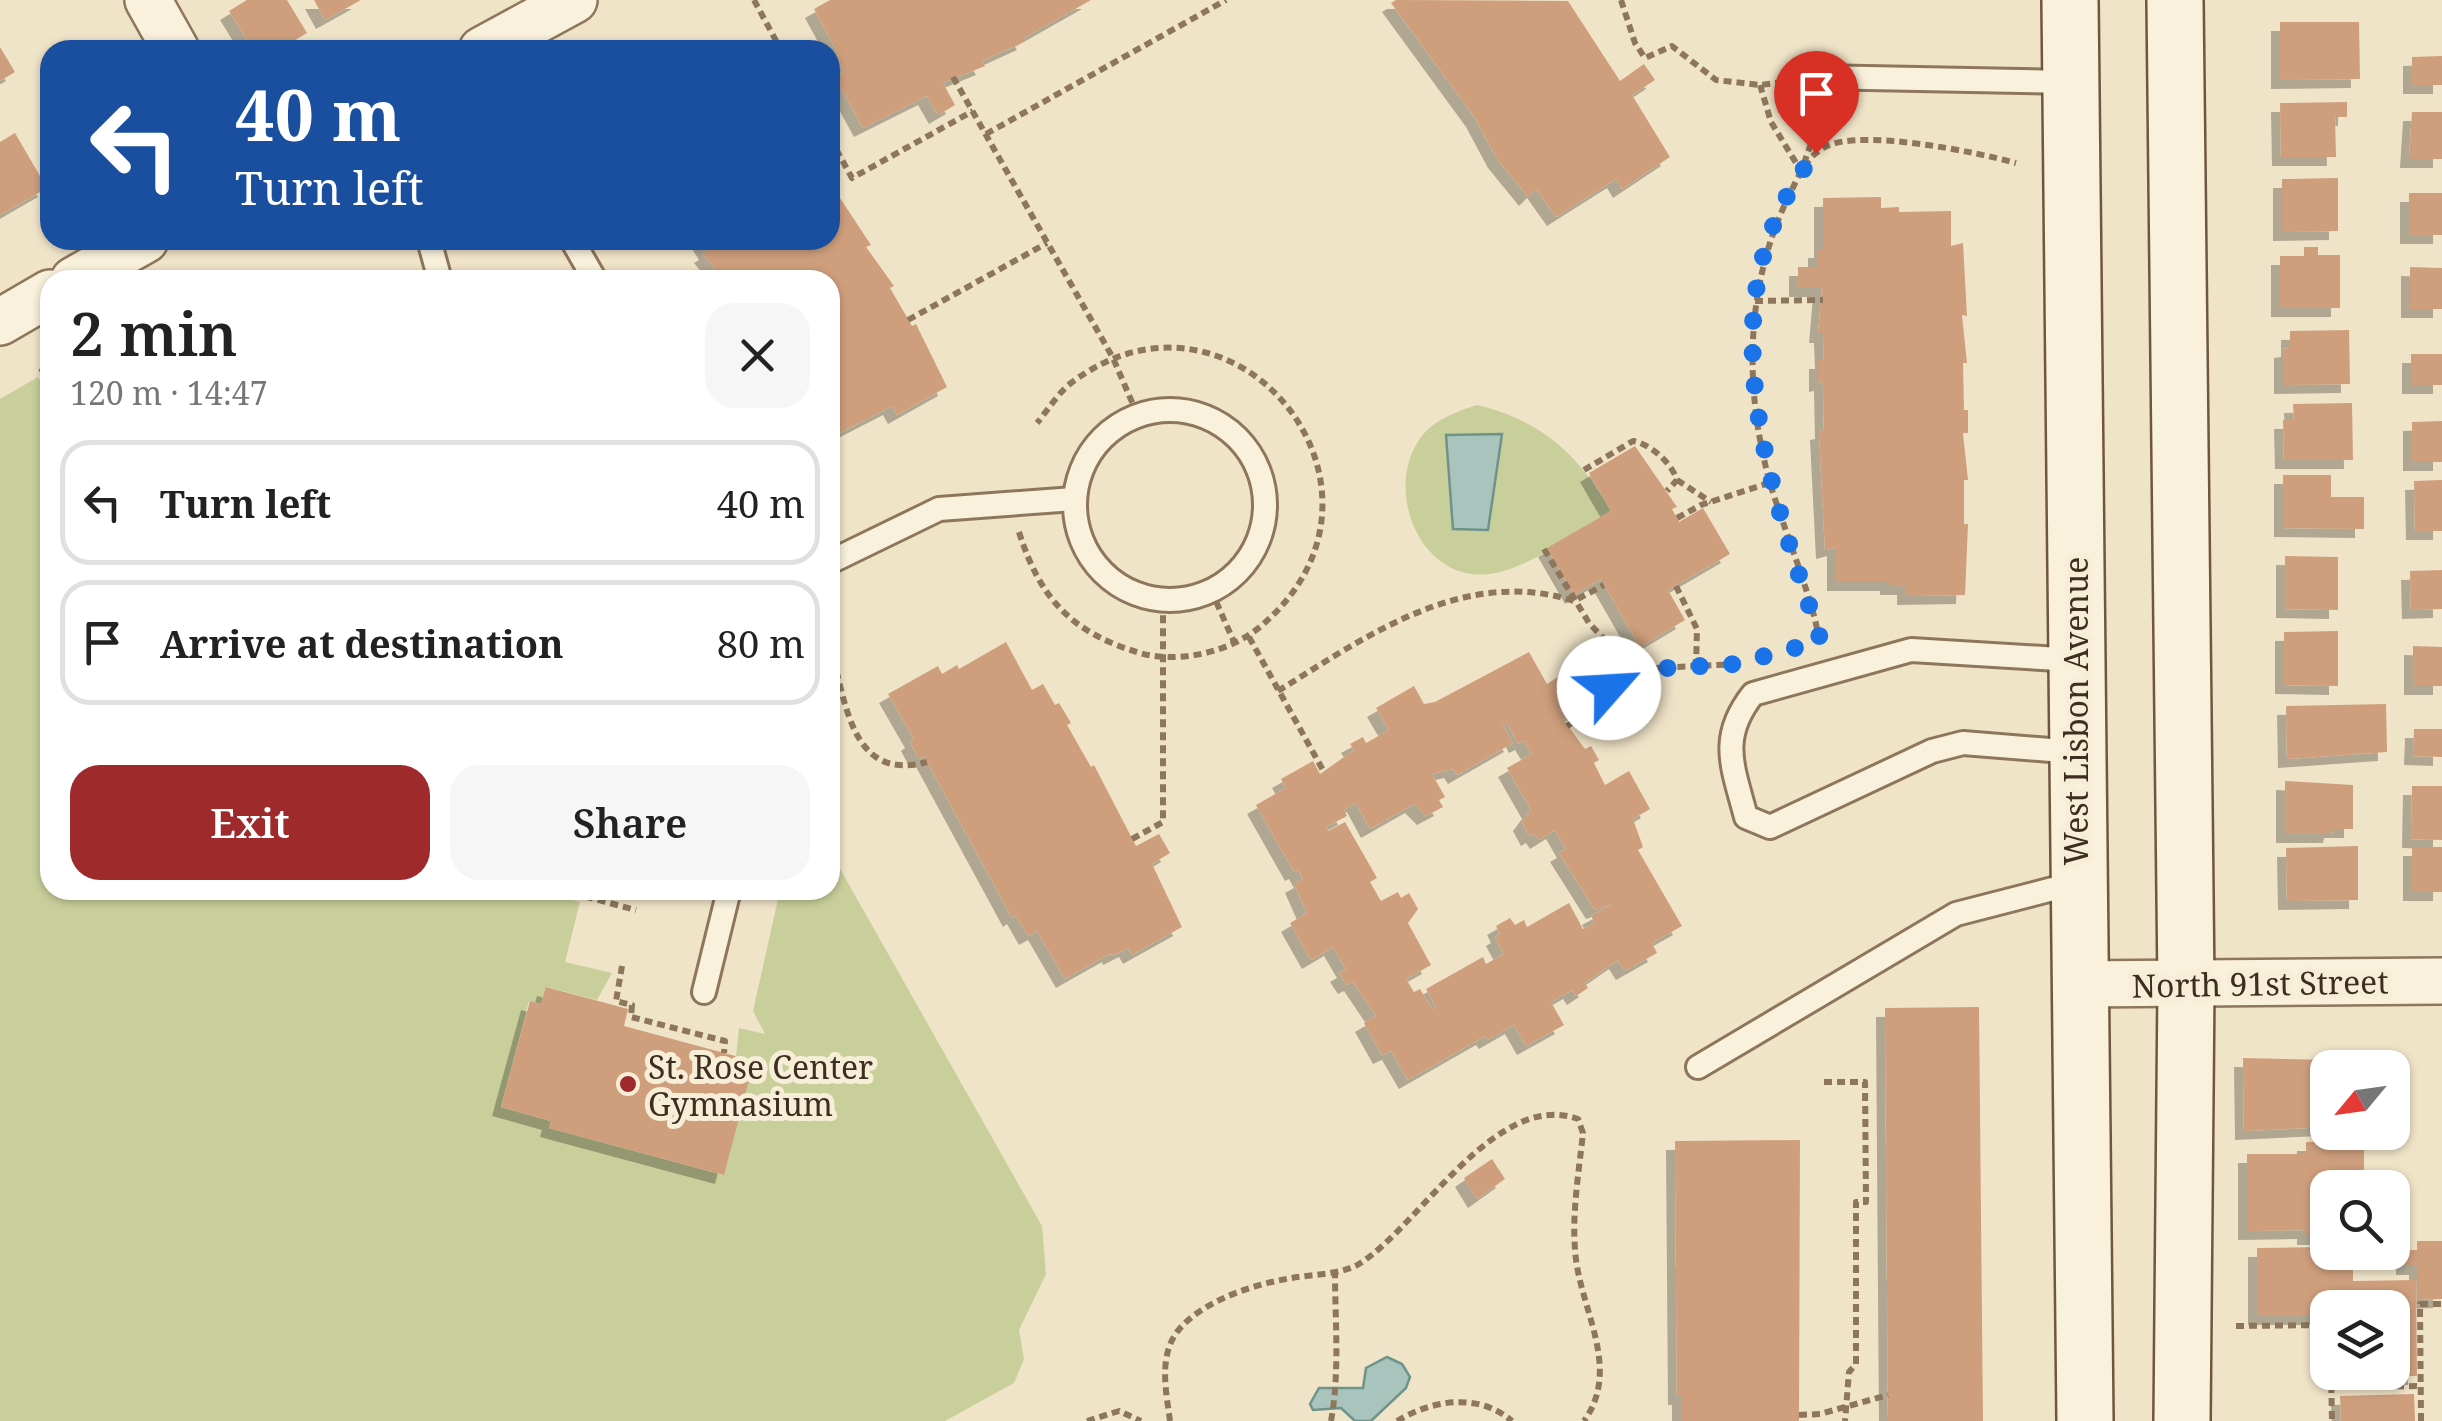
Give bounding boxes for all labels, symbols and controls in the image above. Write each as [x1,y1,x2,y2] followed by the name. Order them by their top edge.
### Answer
[1774,51,1859,154] pin
[235,66,401,162] text: 40 m
[1789,66,1844,121] icon: arrive
[70,80,200,210] icon: left
[235,157,424,218] text: Turn left
[70,292,238,374] text: 2 min
[705,303,810,408] button: close
[70,371,268,414] text: 120 m · 14:47
[75,475,130,530] icon: left
[160,477,331,529] text: Turn left
[717,477,805,529] text: 40 m
[2054,557,2097,865] street label: West Lisbon Avenue
[75,615,130,670] icon: arrive
[160,617,564,669] text: Arrive at destination
[717,617,805,669] text: 80 m
[1557,636,1661,740] position arrow
[70,765,430,880] button: Exit
[450,765,810,880] button: Share
[2131,959,2389,1007] street label: North 91st Street
[648,1045,873,1125] place label: St. Rose Center Gymnasium
[2310,1050,2410,1150] north arrow
[2310,1050,2410,1390] map controls
[617,1073,639,1095] marker: St. Rose Center Gymnasium
[2310,1170,2410,1270] button: search
[2310,1290,2410,1390] button: layers

